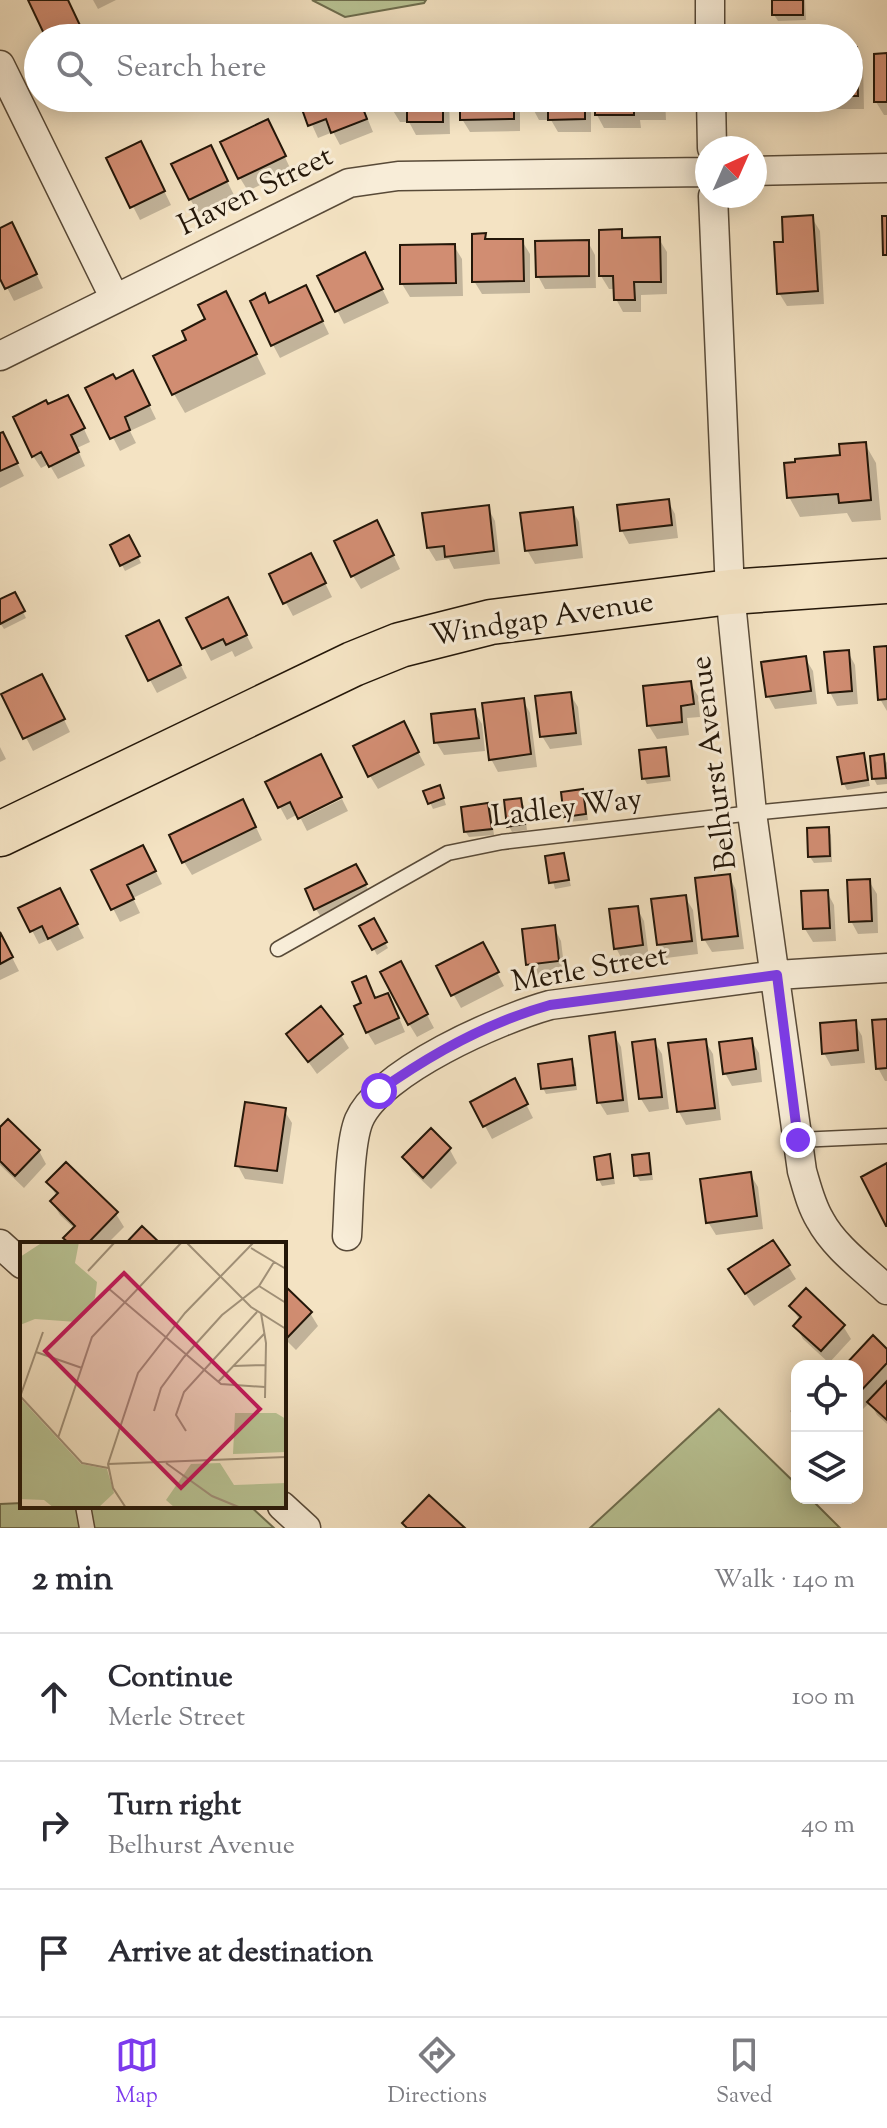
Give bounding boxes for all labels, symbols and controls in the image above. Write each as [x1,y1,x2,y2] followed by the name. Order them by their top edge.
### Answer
[24,24,863,112] search box
[52,46,96,90] icon: search
[116,47,266,90] text: Search here
[171,136,341,248] street label: Haven Street
[695,136,767,208] north arrow
[427,581,657,659] street label: Windgap Avenue
[681,653,749,873] street label: Belhurst Avenue
[489,778,645,840] street label: Ladley Way
[508,935,672,1005] street label: Merle Street
[361,1073,397,1109] route start
[780,1122,816,1158] route end
[20,1242,286,1508] inset map
[791,1360,863,1504] map controls
[791,1360,863,1432] button: locate
[791,1432,863,1504] button: layers
[32,1556,113,1605] text: 2 min
[714,1562,855,1599] text: Walk · 140 m
[108,1657,233,1700] text: Continue
[32,1675,76,1719] icon: ahead
[792,1679,855,1716] text: 100 m
[108,1700,245,1737] text: Merle Street
[108,1785,241,1828] text: Turn right
[32,1803,76,1847] icon: right
[801,1807,855,1844] text: 40 m
[108,1828,295,1865] text: Belhurst Avenue
[32,1931,76,1975] icon: arrive
[108,1932,373,1975] text: Arrive at destination
[115,2033,159,2113] tab: Map
[388,2033,487,2113] tab: Directions
[716,2033,772,2113] tab: Saved

